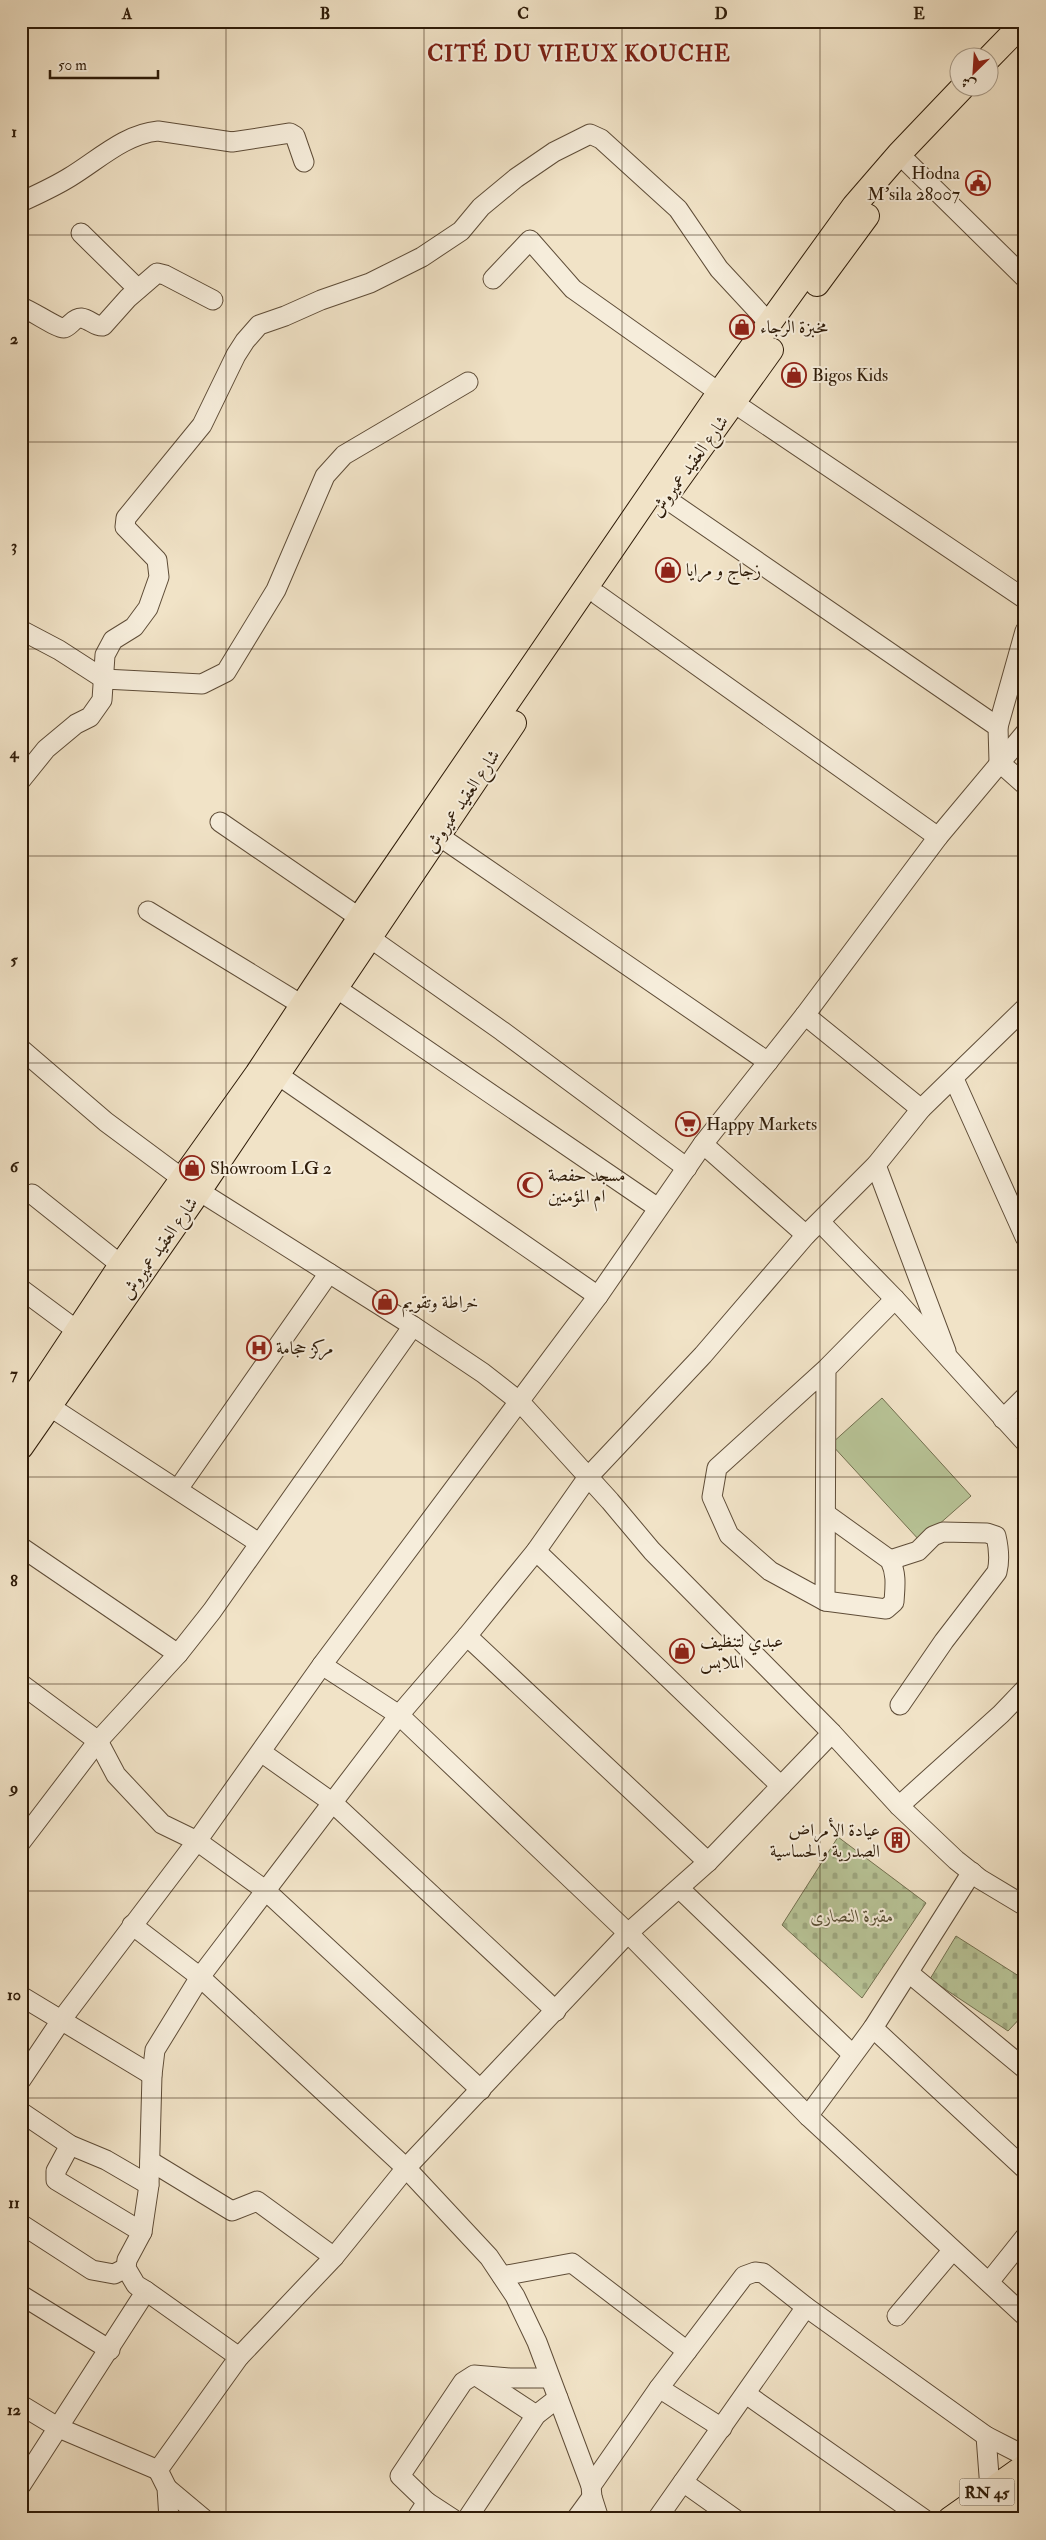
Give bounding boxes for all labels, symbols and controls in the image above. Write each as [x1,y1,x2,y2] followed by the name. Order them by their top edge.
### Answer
[121,4,133,24] text: A
[320,4,330,24] text: B
[517,4,529,24] text: C
[714,4,728,24] text: D
[913,4,925,24] text: E
[427,38,731,68] district label: CITÉ DU VIEUX KOUCHE
[50,48,158,80] scale bar
[948,48,998,98] north arrow
[58,56,87,75] text: 50 m
[959,73,979,94] text: ش
[11,122,17,142] text: 1
[867,162,961,206] place label: Hodna M'sila 28007
[965,170,991,196] public building icon: Hodna M'sila 28007
[729,314,755,340] shop icon: مخبزة الرجاء
[760,316,828,339] place label: مخبزة الرجاء
[10,329,18,349] text: 2
[781,362,807,388] shop icon: Bigos Kids
[812,364,888,387] place label: Bigos Kids
[645,411,736,523] street label: شارع العقيد عميروش
[11,536,17,556] text: 3
[655,557,681,583] shop icon: زجاج و مرايا
[686,559,761,586] place label: زجاج و مرايا
[9,743,20,763] text: 4
[419,745,508,859] street label: شارع العقيد عميروش
[10,950,18,970] text: 5
[675,1111,701,1137] supermarket icon: Happy Markets
[706,1113,817,1136] place label: Happy Markets
[179,1155,205,1181] shop icon: Showroom LG 2
[10,1157,20,1177] text: 6
[210,1157,332,1180] place label: Showroom LG 2
[548,1164,626,1212] place label: مسجد حفصة ام المؤمنين
[517,1172,543,1198] mosque icon: مسجد حفصة ام المؤمنين
[116,1193,206,1306] street label: شارع العقيد عميروش
[372,1289,398,1315] shop icon: خراطة وتقويم
[402,1291,478,1318] place label: خراطة وتقويم
[246,1335,272,1361] hospital icon: مركز حجامة
[276,1337,333,1361] place label: مركز حجامة
[10,1364,18,1384] text: 7
[10,1571,18,1591] text: 8
[700,1630,783,1674] place label: عبدي لتنظيف الملابس
[669,1638,695,1664] shop icon: عبدي لتنظيف الملابس
[8,1778,18,1798] text: 9
[770,1817,880,1863] place label: عيادة الأمراض الصدرية والحساسية
[884,1827,910,1853] building icon: عيادة الأمراض الصدرية والحساسية
[810,1905,894,1928] park label: مقبرة النصارى
[7,1985,21,2005] text: 10
[8,2193,20,2213] text: 11
[7,2400,21,2420] text: 12
[960,2478,1014,2506] road number: RN 45

